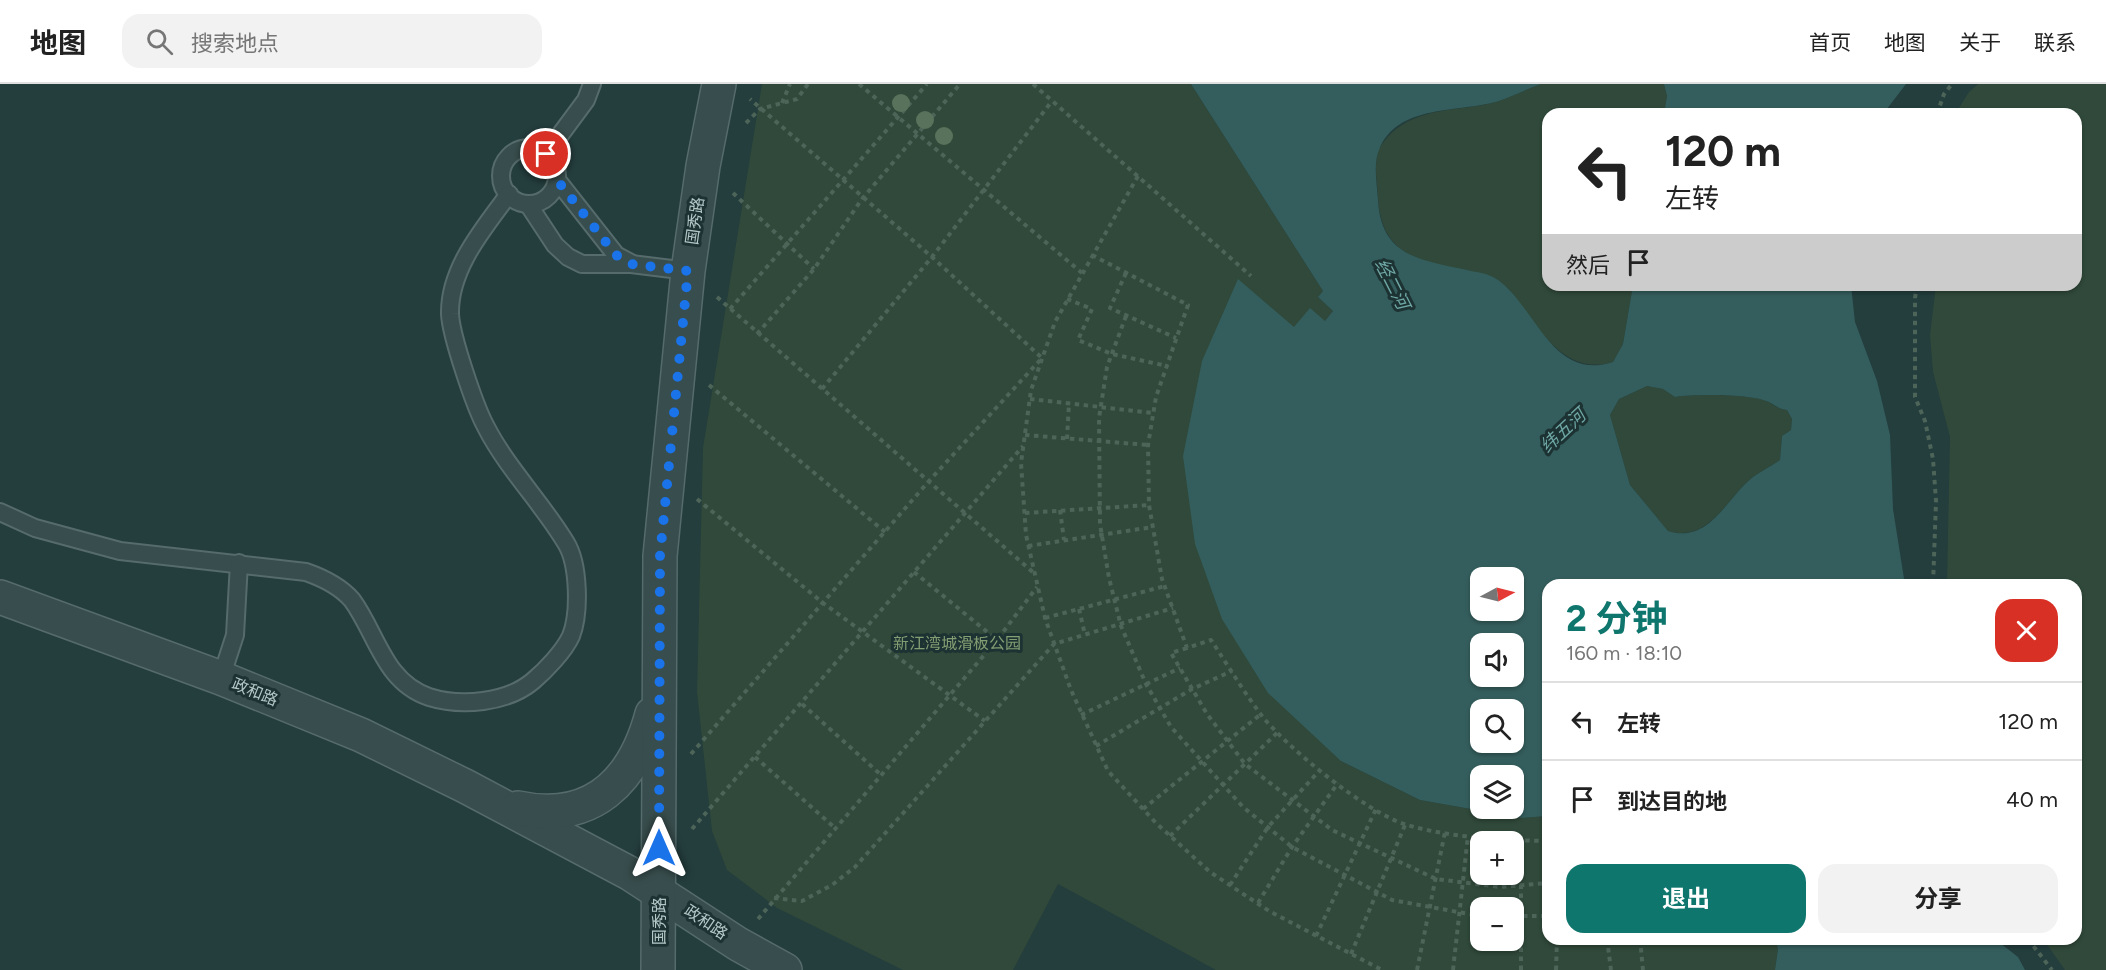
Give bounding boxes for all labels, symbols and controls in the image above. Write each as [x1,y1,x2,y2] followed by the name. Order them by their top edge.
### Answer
[122,14,542,68] search box
[143,25,176,58] icon: search
[30,26,86,60] text: 地图
[191,30,279,57] text: 搜索地点
[1809,30,1851,55] text: 首页
[1884,30,1926,55] text: 地图
[1959,30,2001,55] text: 关于
[2034,30,2076,55] text: 联系
[1665,126,1781,177] text: 120 m
[520,128,571,179] pin
[1566,132,1644,210] icon: left
[529,137,562,170] icon: arrive
[1665,182,1719,215] text: 左转
[682,196,708,246] street label: 国秀路
[1622,246,1655,279] icon: arrive
[1566,252,1610,279] text: 然后
[1370,255,1415,316] water label: 经二河
[1536,402,1592,457] water label: 纬五河
[1470,567,1524,621] north arrow
[1470,567,1524,951] map controls
[1566,597,1667,640] text: 2 分钟
[1995,599,2058,662] button: close
[1470,633,1524,687] button: sound
[893,634,1021,653] park label: 新江湾城滑板公园
[1566,641,1682,665] text: 160 m · 18:10
[229,674,281,710] street label: 政和路
[1470,699,1524,753] button: search
[1566,705,1599,738] icon: left
[1998,708,2058,735] text: 120 m
[1617,710,1661,737] text: 左转
[1470,765,1524,819] button: layers
[1566,783,1599,816] icon: arrive
[2006,786,2058,813] text: 40 m
[1617,788,1727,815] text: 到达目的地
[627,816,691,880] position arrow
[1470,831,1524,885] button: +
[1566,864,1806,933] button: 退出
[1818,864,2058,933] button: 分享
[650,897,669,945] street label: 国秀路
[1470,897,1524,951] button: −
[681,901,731,943] street label: 政和路

